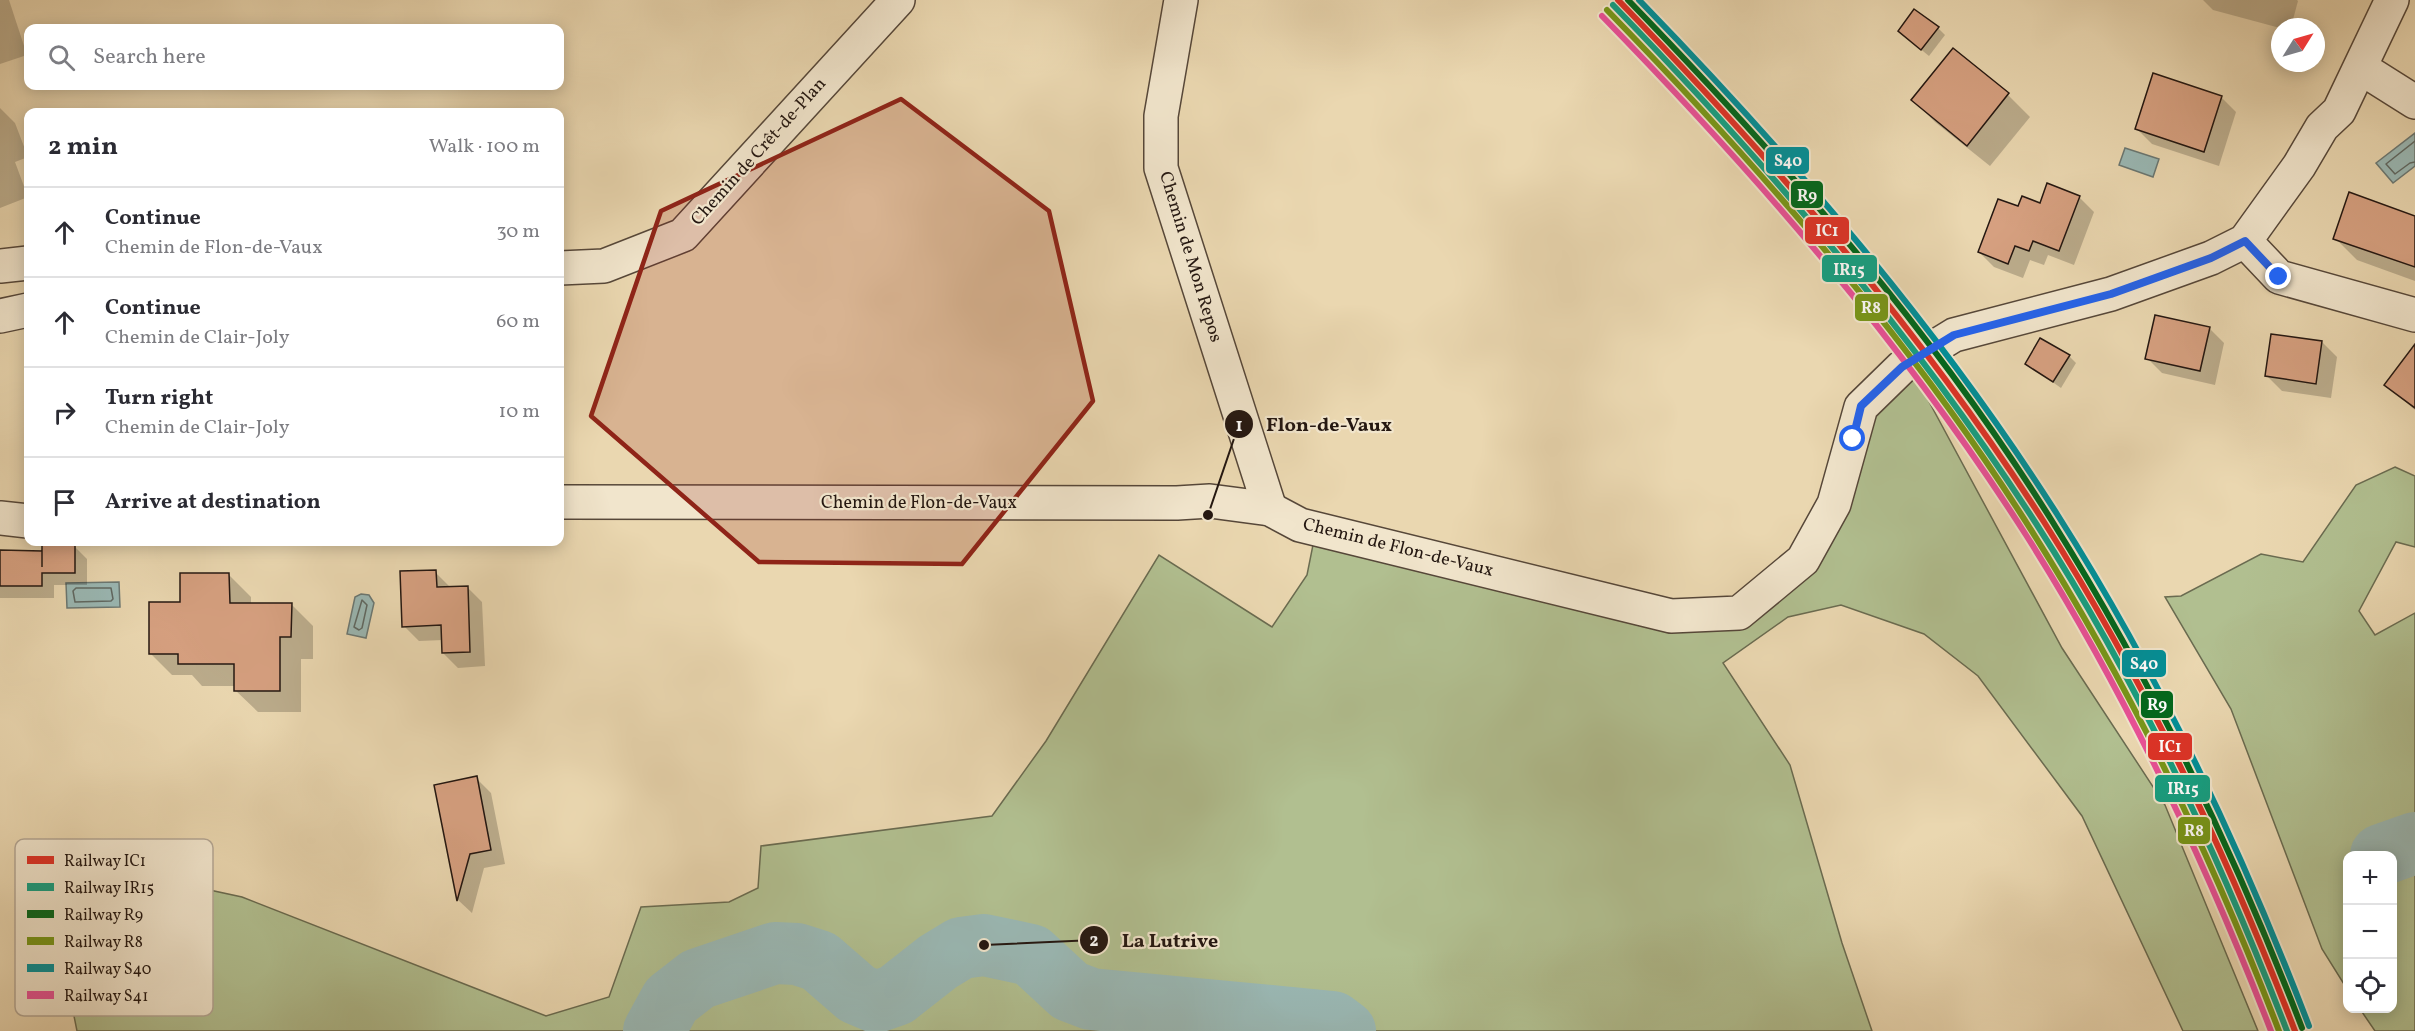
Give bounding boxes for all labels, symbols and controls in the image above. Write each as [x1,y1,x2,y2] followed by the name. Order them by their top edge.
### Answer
[2271,18,2325,72] north arrow
[24,24,564,90] search box
[45,41,78,74] icon: search
[93,42,206,73] text: Search here
[686,72,833,232] street label: Chemin de Crêt-de-Plan
[48,129,118,165] text: 2 min
[429,133,540,161] text: Walk · 100 m
[1765,146,1810,175] line badge: S40
[1774,151,1802,173] text: S40
[1152,169,1228,345] street label: Chemin de Mon Repos
[1790,180,1824,209] line badge: R9
[1797,186,1817,208] text: R9
[105,203,201,234] text: Continue
[48,216,81,249] icon: ahead
[1804,216,1850,245] line badge: IC1
[496,218,540,246] text: 30 m
[1816,221,1838,243] text: IC1
[105,234,323,262] text: Chemin de Flon-de-Vaux
[1821,254,1878,283] line badge: IR15
[1833,260,1865,282] text: IR15
[2265,263,2291,289] route end
[105,293,201,324] text: Continue
[1854,293,1889,322] line badge: R8
[1861,298,1881,320] text: R8
[48,306,81,339] icon: ahead
[496,308,540,336] text: 60 m
[105,324,289,352] text: Chemin de Clair-Joly
[105,383,213,414] text: Turn right
[48,396,81,429] icon: right
[499,398,540,426] text: 10 m
[1224,405,1404,443] callout: Flon-de-Vaux
[1266,412,1392,440] text: Flon-de-Vaux
[105,414,289,442] text: Chemin de Clair-Joly
[1235,414,1243,439] text: 1
[1839,425,1865,451] route start
[48,486,81,519] icon: arrive
[105,487,321,518] text: Arrive at destination
[821,491,1017,516] street label: Chemin de Flon-de-Vaux
[1300,512,1496,584] street label: Chemin de Flon-de-Vaux
[2121,649,2167,678] line badge: S40
[2130,654,2158,676] text: S40
[2140,690,2174,719] line badge: R9
[2147,695,2167,717] text: R9
[2147,732,2193,761] line badge: IC1
[2159,737,2181,759] text: IC1
[2154,774,2211,803] line badge: IR15
[2167,779,2199,801] text: IR15
[2177,816,2211,845] line badge: R8
[2184,821,2204,843] text: R8
[15,839,213,1016] legend
[64,851,146,873] text: Railway IC1
[2343,851,2397,1013] map controls
[2343,851,2397,905] button: +
[64,878,154,900] text: Railway IR15
[64,905,143,927] text: Railway R9
[2343,905,2397,959] button: −
[1079,921,1230,959] callout: La Lutrive
[1122,928,1218,956] text: La Lutrive
[1089,929,1099,954] text: 2
[64,932,143,954] text: Railway R8
[64,959,151,981] text: Railway S40
[2343,959,2397,1013] button: locate
[64,986,148,1008] text: Railway S41

